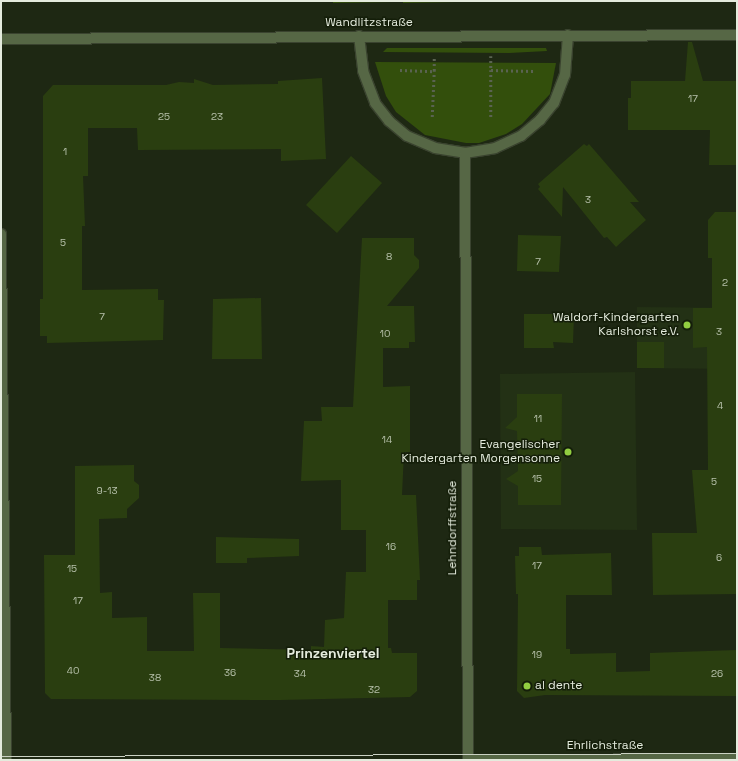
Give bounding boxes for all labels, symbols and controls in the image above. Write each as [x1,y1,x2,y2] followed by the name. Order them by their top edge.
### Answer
[325,16,413,30] street label: Wandlitzstraße
[688,93,698,105] house number: 17
[158,111,170,123] house number: 25
[211,111,223,123] house number: 23
[63,146,67,158] house number: 1
[585,194,591,206] house number: 3
[60,237,66,249] house number: 5
[386,251,392,263] house number: 8
[535,256,541,268] house number: 7
[722,277,728,289] house number: 2
[99,311,105,323] house number: 7
[553,311,679,339] place label: Waldorf-Kindergarten Karlshorst e.V.
[682,320,692,330] marker: Waldorf-Kindergarten Karlshorst e.V.
[716,326,722,338] house number: 3
[380,328,390,340] house number: 10
[717,400,723,412] house number: 4
[534,413,542,425] house number: 11
[382,434,392,446] house number: 14
[401,438,560,466] place label: Evangelischer Kindergarten Morgensonne
[563,447,573,457] marker: Evangelischer Kindergarten Morgensonne
[532,473,542,485] house number: 15
[711,476,717,488] house number: 5
[446,481,460,575] street label: Lehndorffstraße
[97,485,117,497] house number: 9-13
[386,541,396,553] house number: 16
[716,552,722,564] house number: 6
[532,560,542,572] house number: 17
[67,563,77,575] house number: 15
[73,595,83,607] house number: 17
[287,645,379,661] district label: Prinzenviertel
[532,649,542,661] house number: 19
[67,665,79,677] house number: 40
[224,667,236,679] house number: 36
[294,668,306,680] house number: 34
[711,668,723,680] house number: 26
[149,672,161,684] house number: 38
[535,679,582,693] place label: al dente
[522,681,532,691] marker: al dente
[368,684,380,696] house number: 32
[567,739,643,753] street label: Ehrlichstraße

